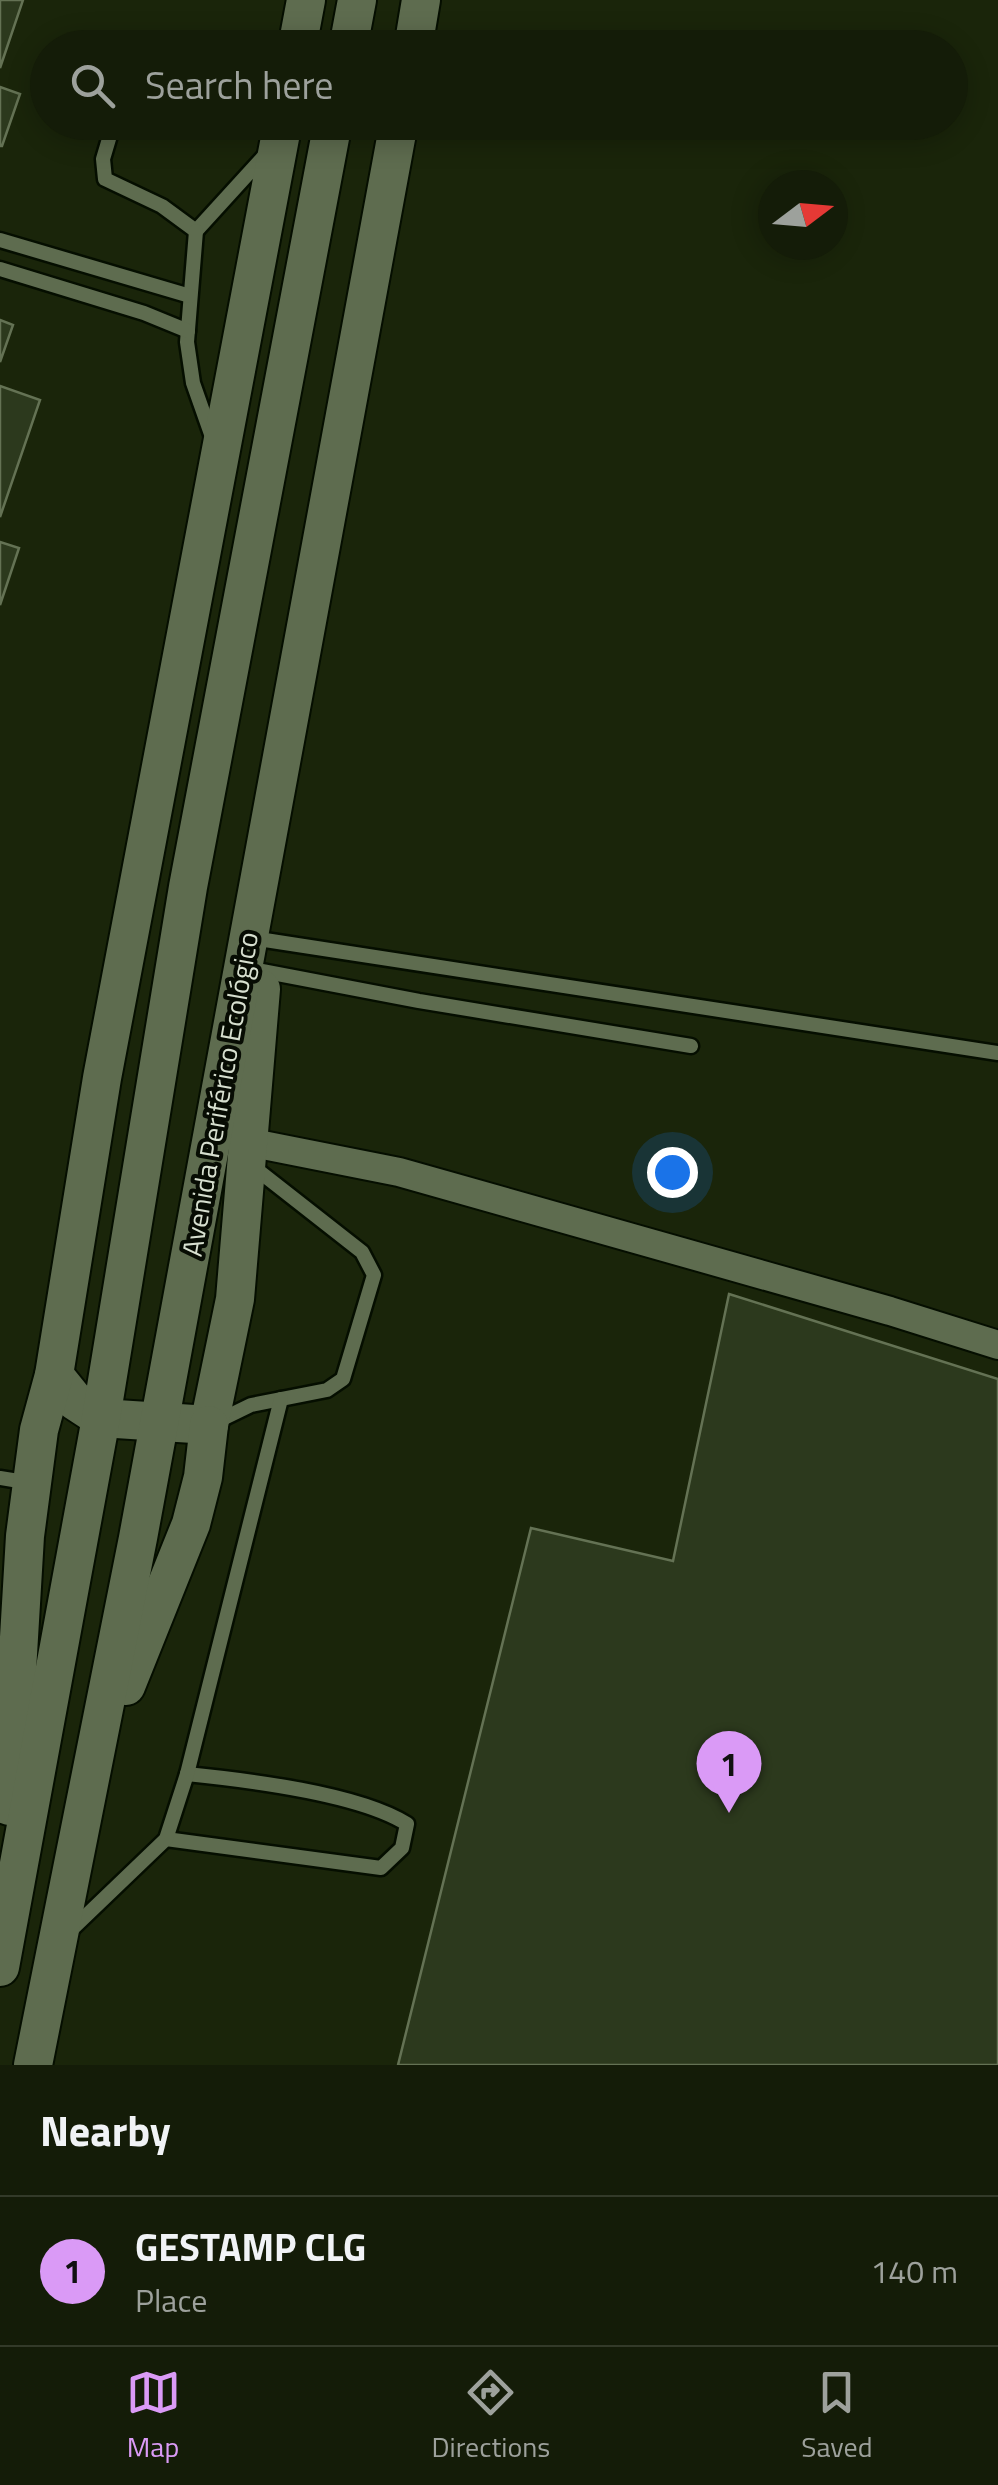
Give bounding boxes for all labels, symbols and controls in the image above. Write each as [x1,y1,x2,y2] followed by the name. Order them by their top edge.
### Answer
[30,30,968,140] search box
[145,56,333,114] text: Search here
[65,58,120,113] icon: search
[758,170,848,260] north arrow
[170,928,269,1260] street label: Avenida Periférico Ecológico
[647,1147,698,1198] your location
[696,1730,762,1813] pin: 1
[40,2098,171,2162] text: Nearby
[135,2218,366,2276] text: GESTAMP CLG
[64,2247,81,2295] text: 1
[870,2247,958,2295] text: 140 m
[135,2276,207,2324] text: Place
[126,2365,181,2468] tab: Map
[432,2365,550,2468] tab: Directions
[801,2365,872,2468] tab: Saved

